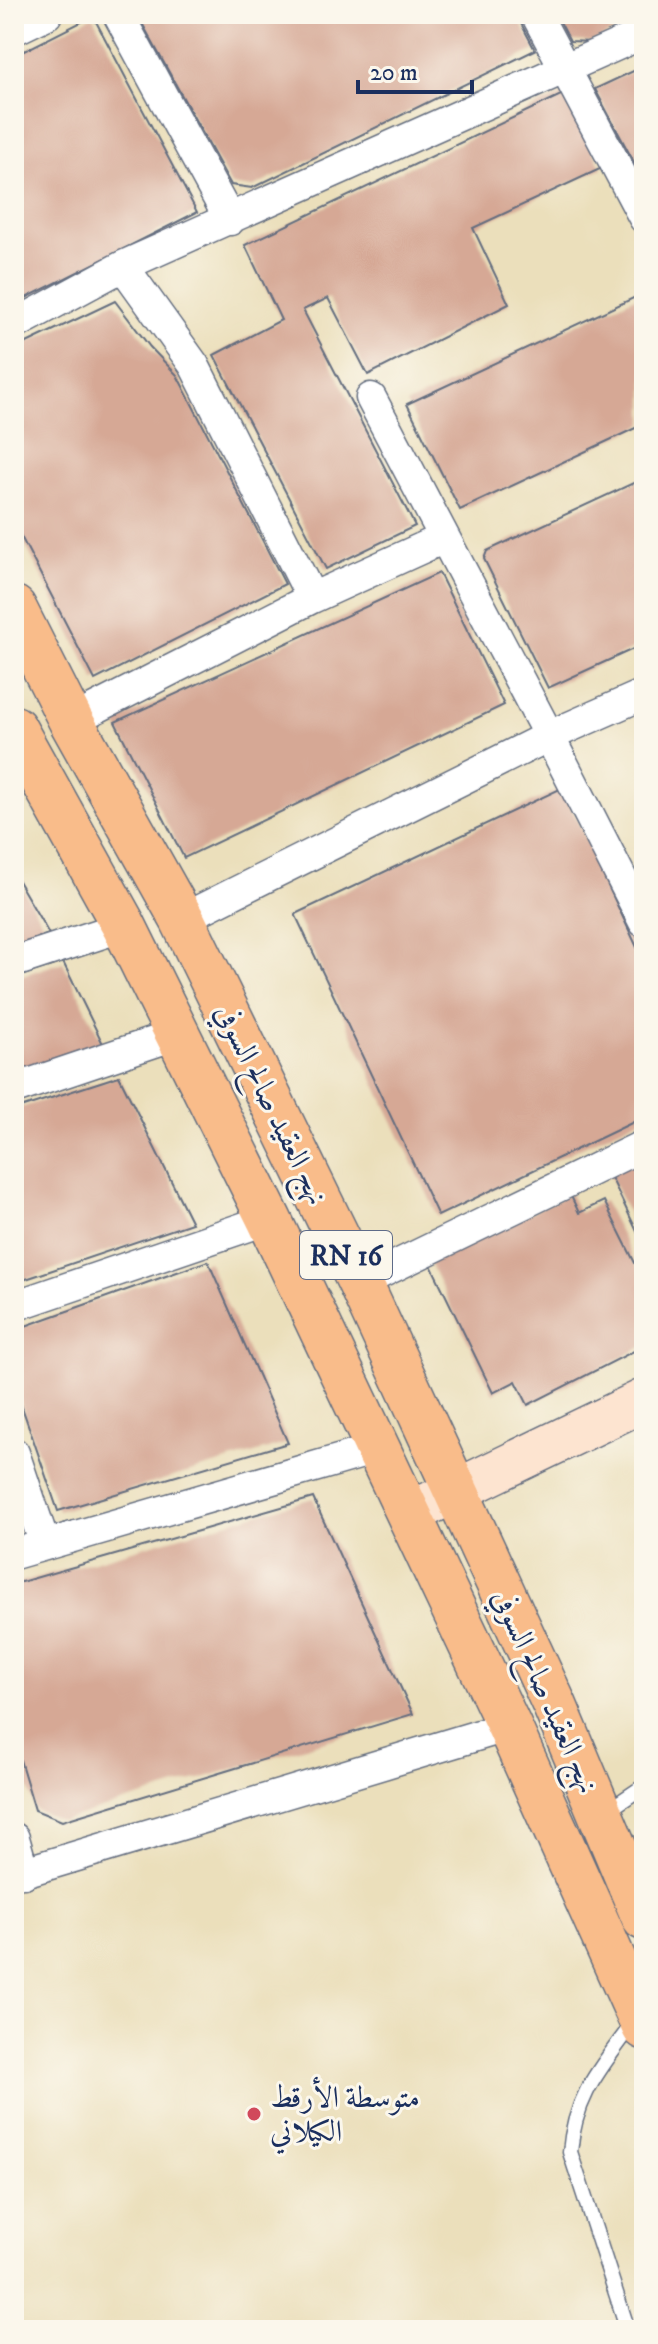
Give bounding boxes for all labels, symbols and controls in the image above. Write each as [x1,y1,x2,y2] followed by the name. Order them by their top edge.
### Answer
[358,44,472,94] scale bar
[370,58,418,88] text: 20 m
[200,998,335,1214] street label: نهج العقيد صالح السوفي
[300,1231,392,1279] road number: RN 16
[477,1584,606,1802] street label: نهج العقيد صالح السوفي
[270,2076,420,2155] place label: متوسطة الأرقط الكيلاني
[245,2105,263,2123] marker: متوسطة الأرقط الكيلاني

